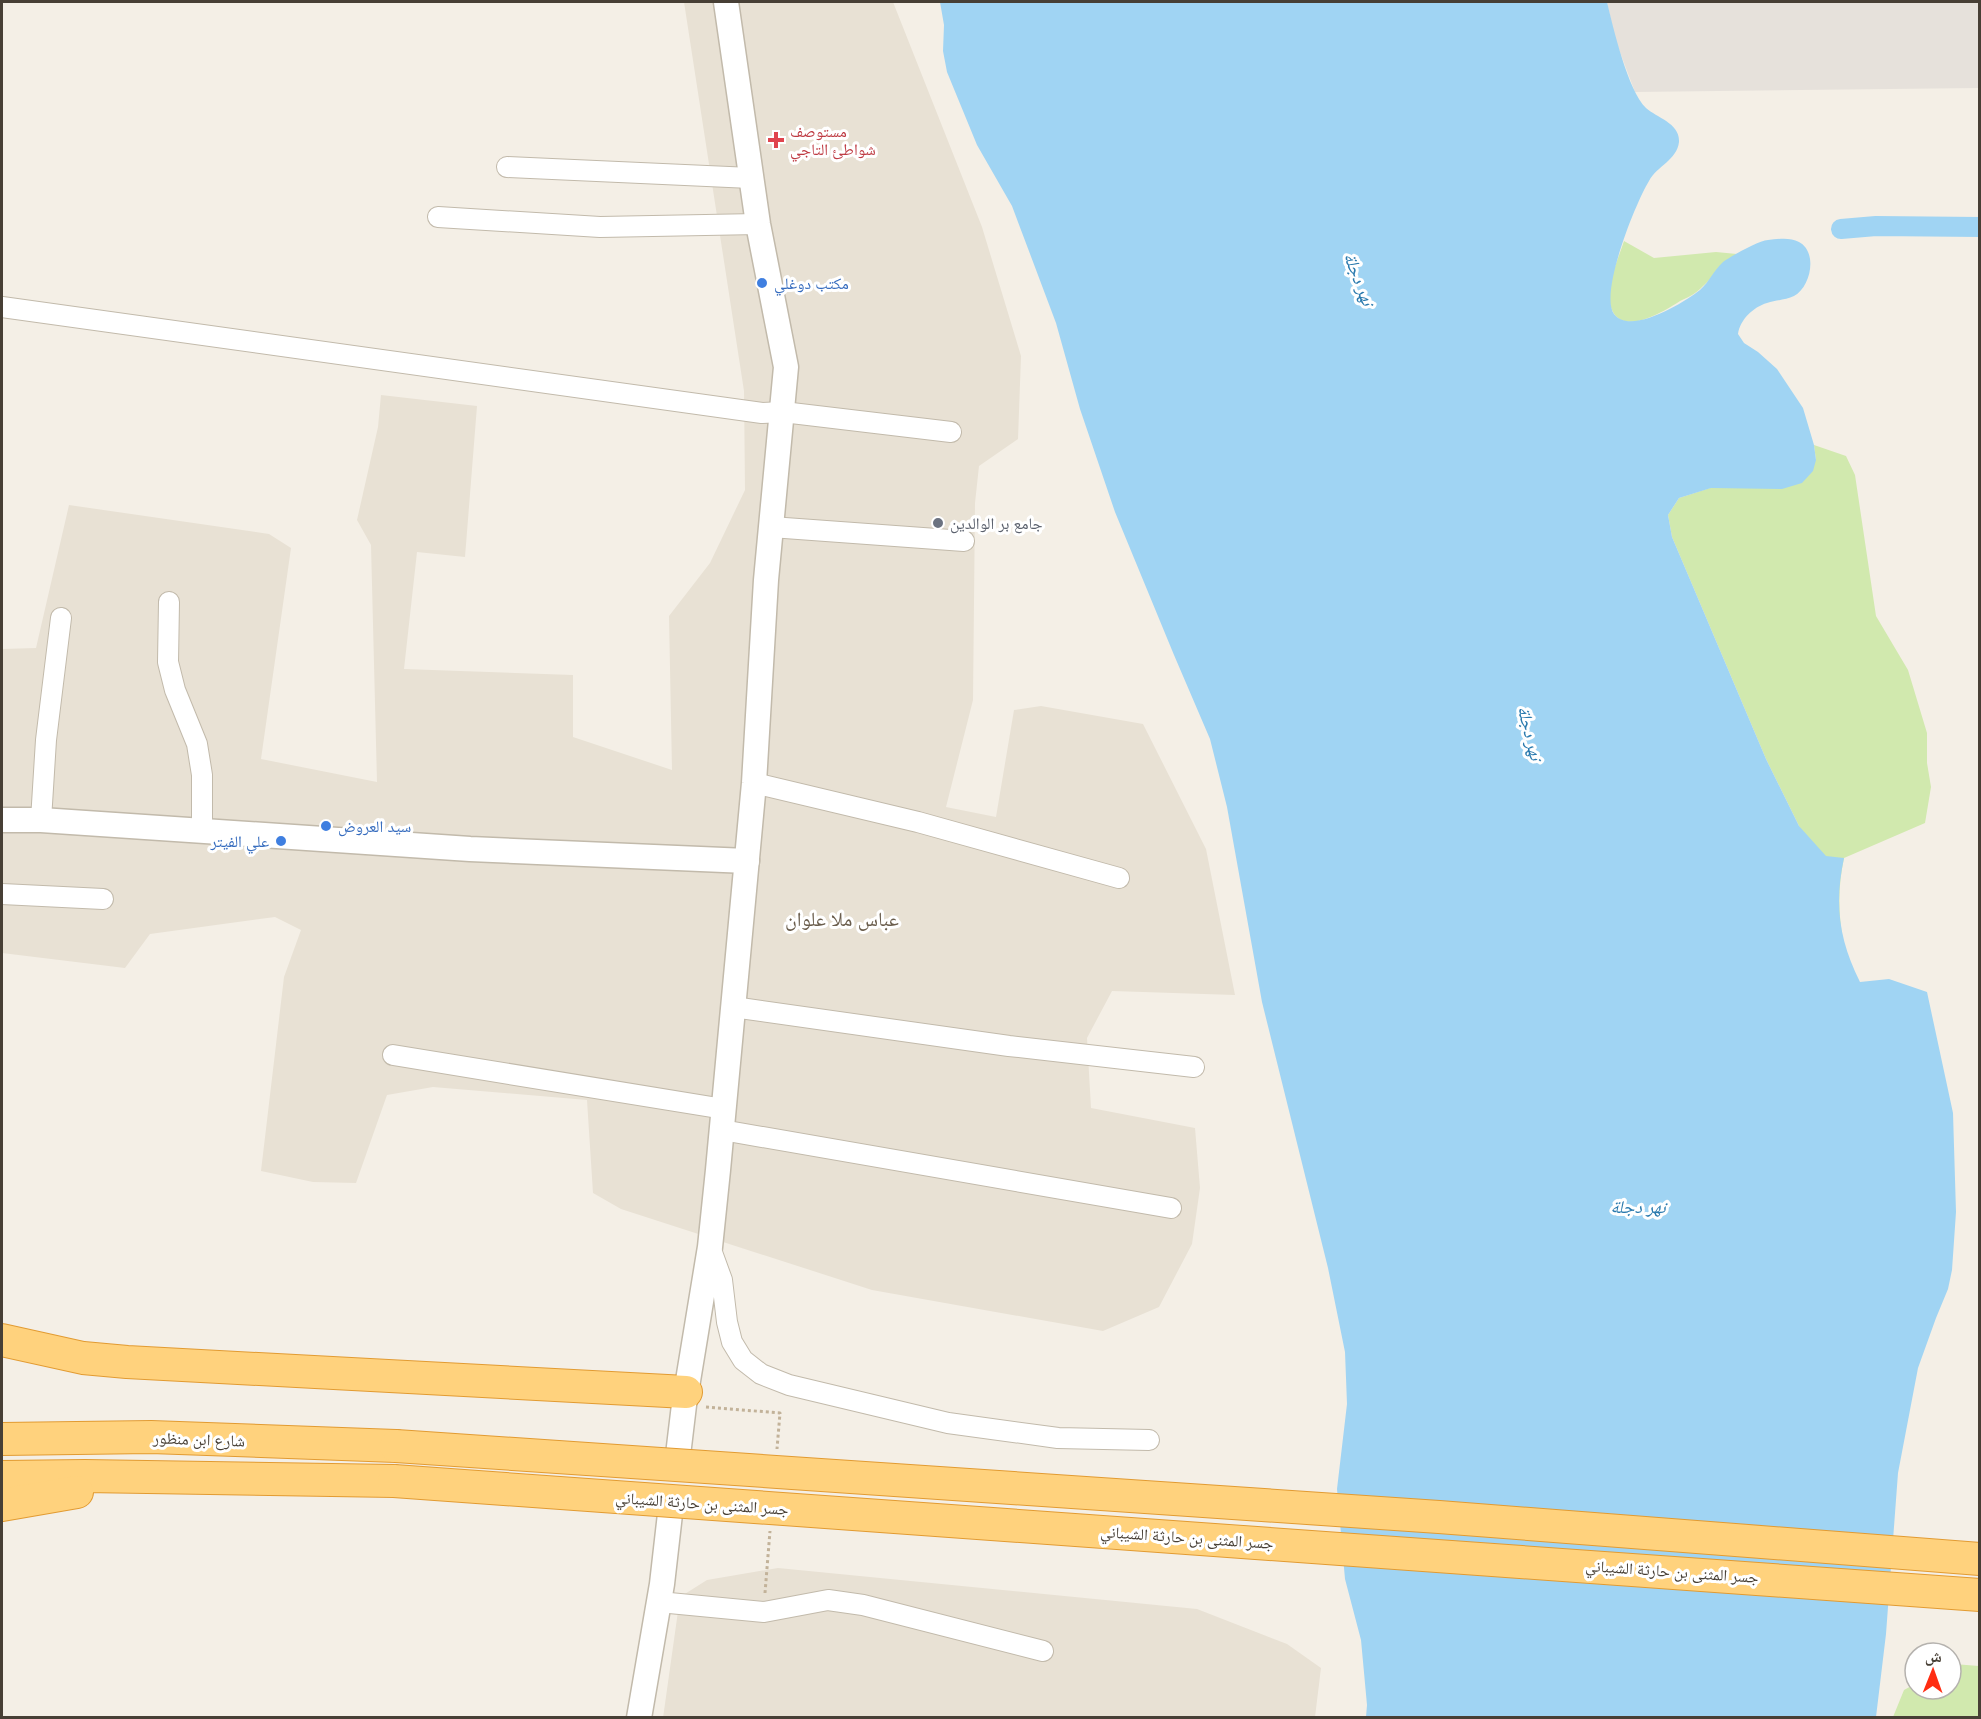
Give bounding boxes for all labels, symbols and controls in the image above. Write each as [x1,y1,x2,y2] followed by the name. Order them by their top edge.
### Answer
[790,120,876,162] place label: مستوصف شواطئ التاجي
[767,131,785,149] marker: مستوصف شواطئ التاجي
[1339,249,1382,312] water label: نهر دجلة
[774,272,849,296] place label: مكتب دوغلي
[755,276,769,290] marker: مكتب دوغلي
[950,512,1043,534] place label: جامع بر الوالدين
[931,516,945,530] marker: جامع بر الوالدين
[1513,703,1550,766] water label: نهر دجلة
[338,815,411,837] place label: سيد العروض
[319,819,333,833] marker: سيد العروض
[209,830,269,854] place label: علي الفيتر
[274,834,288,848] marker: علي الفيتر
[785,905,899,932] district label: عباس ملا علوان
[1610,1194,1669,1218] water label: نهر دجلة
[152,1426,245,1452] street label: شارع ابن منظور
[614,1486,789,1522] street label: جسر المثنى بن حارثة الشيباني
[1099,1520,1274,1556] street label: جسر المثنى بن حارثة الشيباني
[1584,1554,1759,1590] street label: جسر المثنى بن حارثة الشيباني
[1903,1641,1963,1701] north arrow
[1925,1645,1942,1667] text: ش

